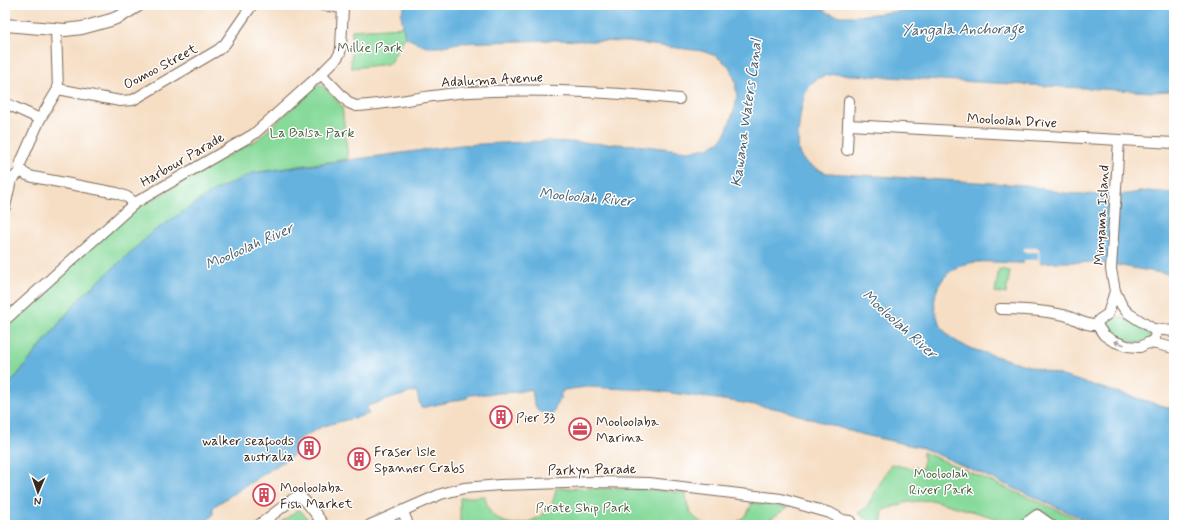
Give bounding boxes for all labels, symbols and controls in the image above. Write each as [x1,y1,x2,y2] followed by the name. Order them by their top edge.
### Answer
[901,19,1026,43] water label: Yangala Anchorage
[727,37,767,188] water label: Kawana Waters Canal
[337,39,403,57] park label: Millie Park
[120,40,201,94] street label: Oomoo Street
[441,68,543,92] street label: Adaluma Avenue
[967,110,1057,132] street label: Mooloolah Drive
[270,124,354,142] park label: La Balsa Park
[137,128,228,191] street label: Harbour Parade
[1090,164,1114,266] street label: Minyama Island
[538,184,635,212] water label: Mooloolah River
[202,218,298,275] water label: Mooloolah River
[858,286,942,365] water label: Mooloolah River
[1113,340,1125,346] one-way arrow
[488,404,514,430] building icon: Pier 33
[516,409,555,427] place label: Pier 33
[596,413,660,447] place label: Mooloolaba Marina
[567,416,593,442] office icon: Mooloolaba Marina
[202,432,294,466] place label: walker seafoods australia
[296,435,322,461] building icon: walker seafoods australia
[374,443,465,477] place label: Fraser Isle Spanner Crabs
[346,446,372,472] building icon: Fraser Isle Spanner Crabs
[548,460,637,480] street label: Parkyn Parade
[909,465,973,499] park label: Mooloolah River Park
[18,472,58,512] north arrow
[280,479,353,513] place label: Mooloolaba Fish Market
[251,482,277,508] building icon: Mooloolaba Fish Market
[34,494,42,508] text: N
[536,499,631,517] park label: Pirate Ship Park

